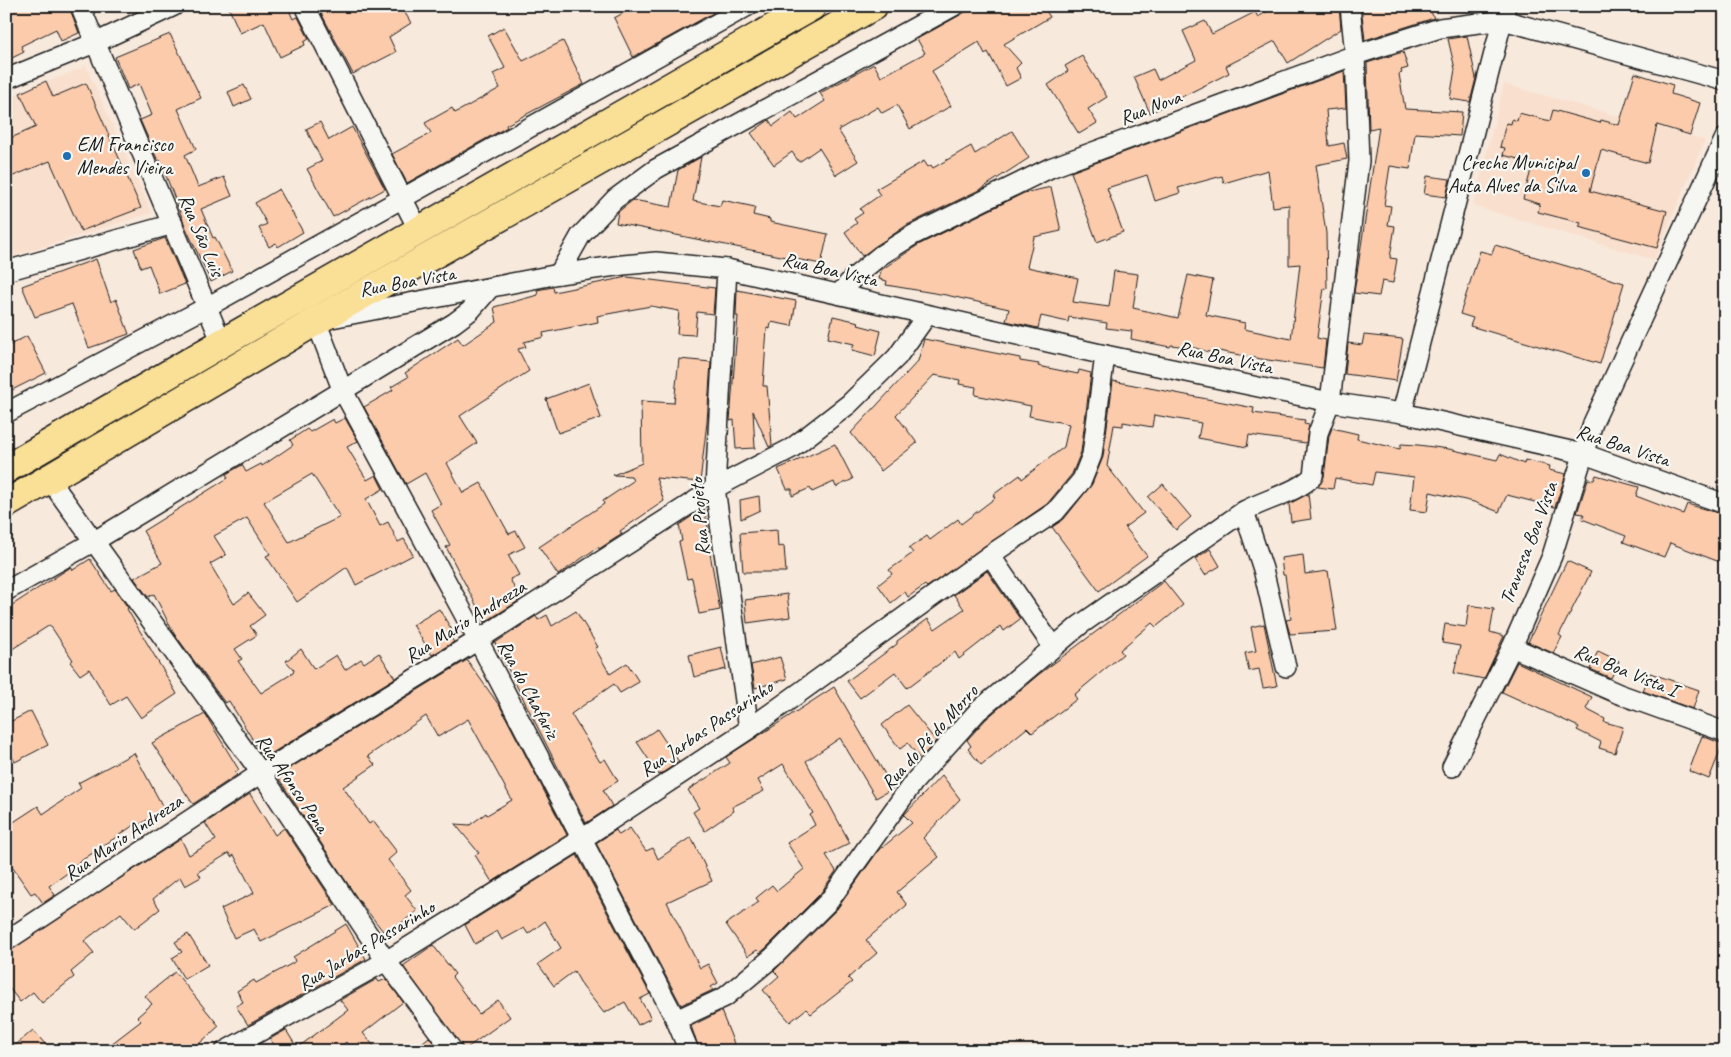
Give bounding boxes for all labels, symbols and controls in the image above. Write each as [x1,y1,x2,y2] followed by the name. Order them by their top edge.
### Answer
[1116,84,1186,131] street label: Rua Nova
[77,132,174,180] place label: EM Francisco Mendes Vieira
[61,150,73,162] marker: EM Francisco Mendes Vieira
[1448,150,1580,198] place label: Creche Municipal Auta Alves da Silva
[1580,167,1592,179] marker: Creche Municipal Auta Alves da Silva
[173,190,231,282] street label: Rua São Luis
[780,246,881,293] street label: Rua Boa Vista
[357,260,459,302] street label: Rua Boa Vista
[1175,335,1276,380] street label: Rua Boa Vista
[1573,419,1674,473] street label: Rua Boa Vista
[683,475,715,557] street label: Rua Projeto
[1494,477,1564,608] street label: Travessa Boa Vista
[400,574,531,669] street label: Rua Mario Andrezza
[492,635,566,745] street label: Rua do Chafariz
[1570,638,1686,704] street label: Rua Boa Vista I
[635,674,779,782] street label: Rua Jarbas Passarinho
[875,679,984,795] street label: Rua do Pé do Morro
[250,729,336,839] street label: Rua Afonso Pena
[59,788,188,886] street label: Rua Mario Andrezza
[293,894,441,996] street label: Rua Jarbas Passarinho

